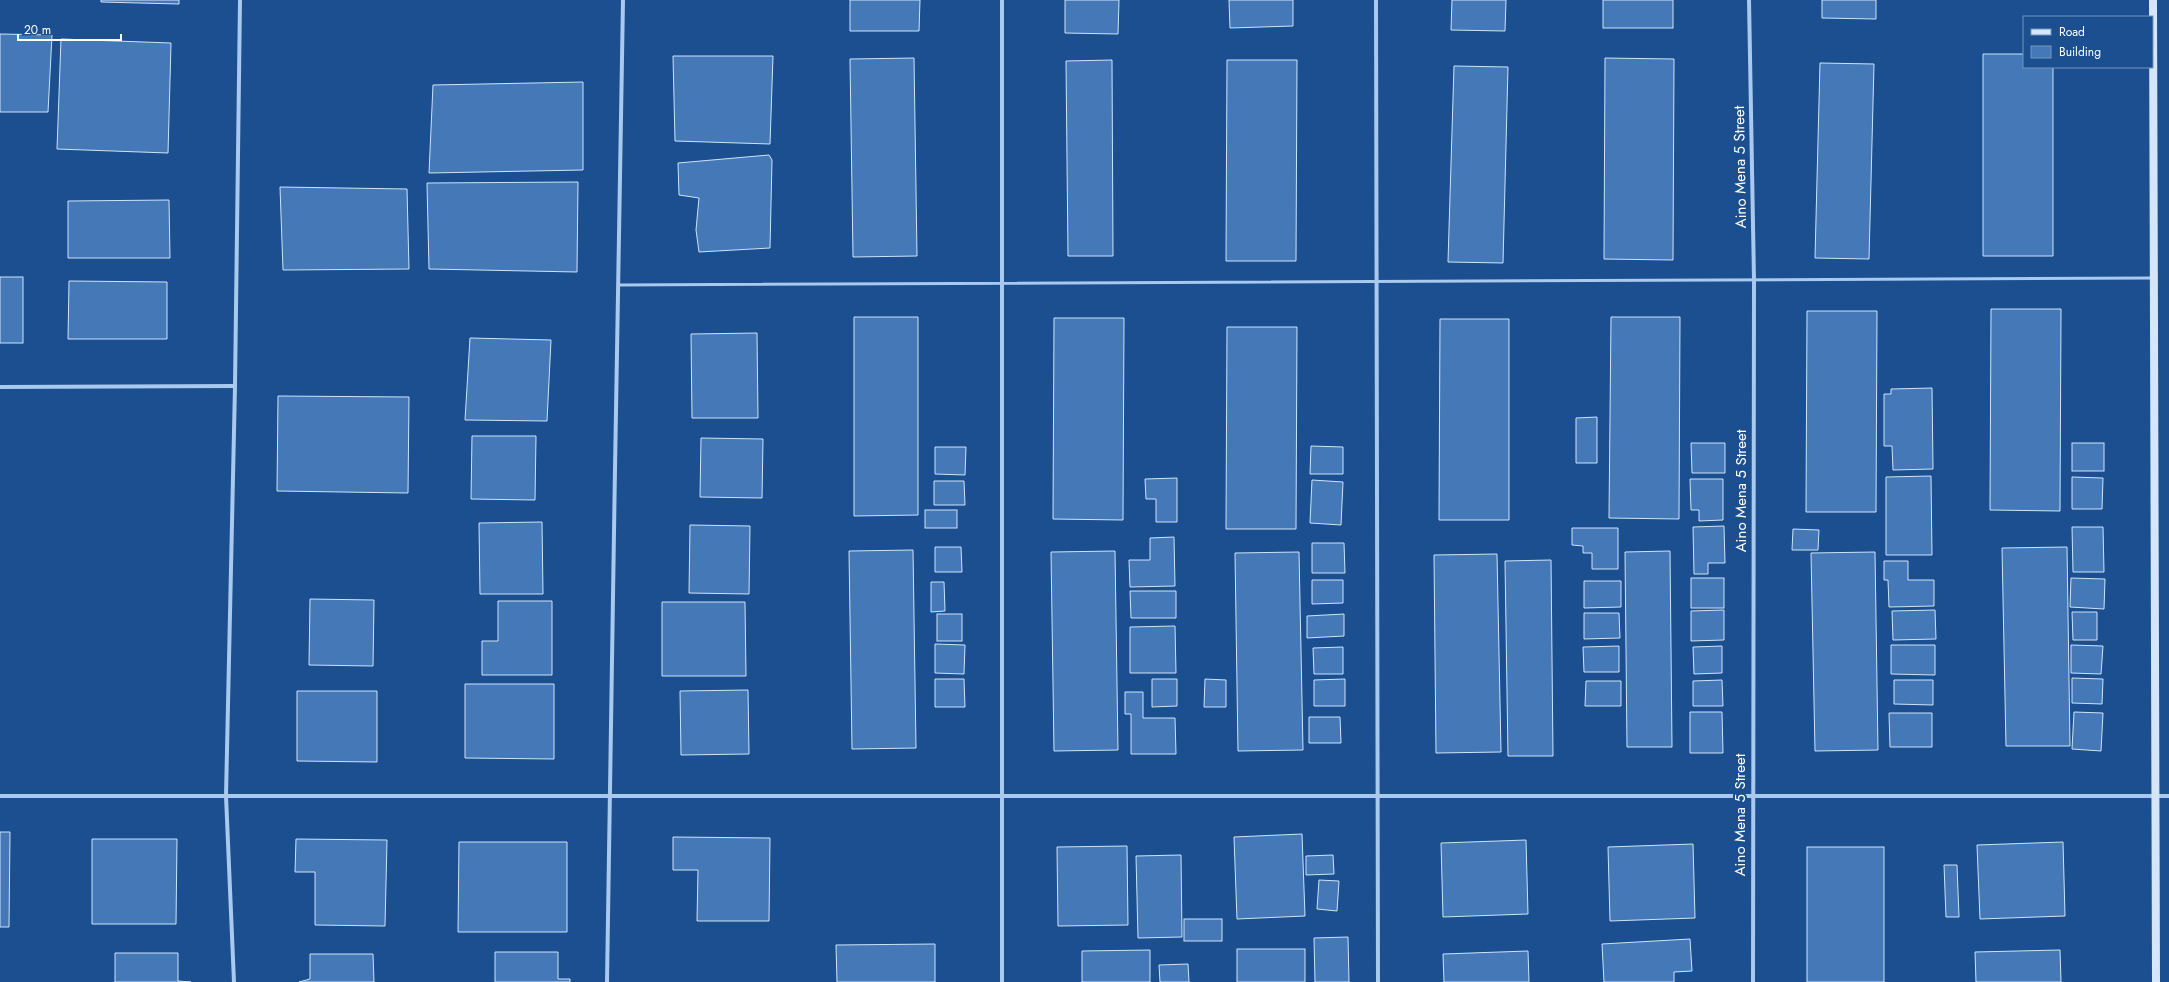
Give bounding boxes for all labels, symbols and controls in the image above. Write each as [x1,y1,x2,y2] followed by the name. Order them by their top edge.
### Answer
[18,16,121,42] scale bar
[2023,16,2153,68] legend
[24,21,51,39] text: 20 m
[2059,23,2085,41] text: Road
[2059,43,2101,61] text: Building
[1728,105,1752,228] street label: Aino Mena 5 Street
[1730,429,1752,552] street label: Aino Mena 5 Street
[1729,753,1751,876] street label: Aino Mena 5 Street

